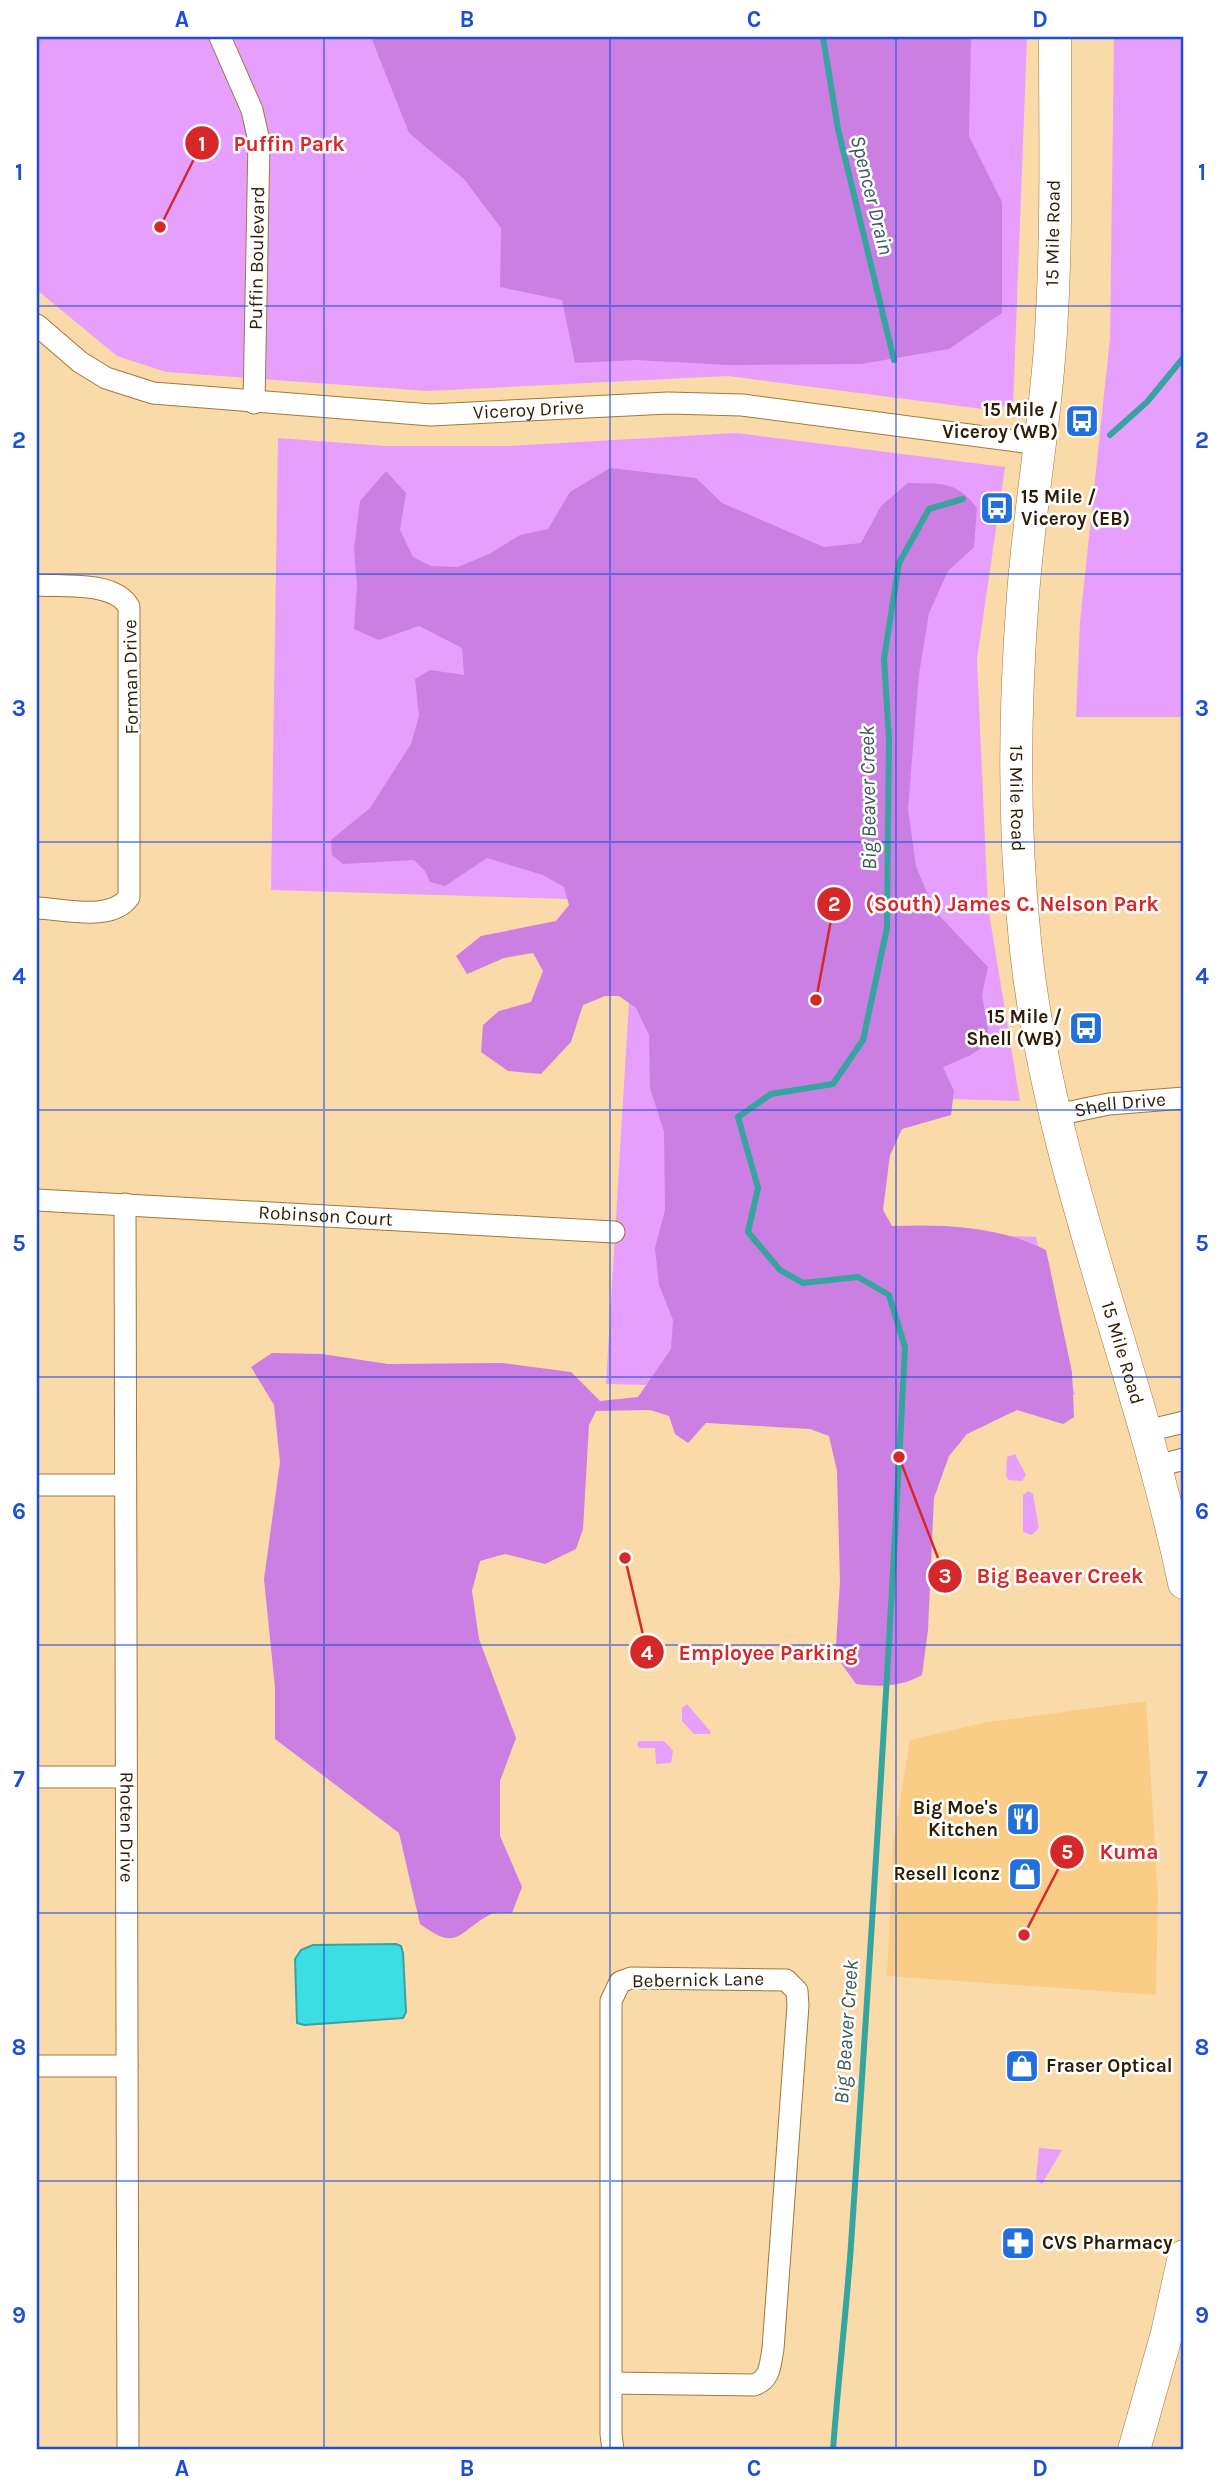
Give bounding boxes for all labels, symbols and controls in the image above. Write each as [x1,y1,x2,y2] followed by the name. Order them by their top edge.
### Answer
[175,6,189,33] text: A
[460,6,474,33] text: B
[747,6,761,33] text: C
[1032,6,1048,33] text: D
[184,122,359,164] callout: Puffin Park
[198,132,206,156] text: 1
[233,132,345,156] text: Puffin Park
[846,133,898,257] water label: Spencer Drain
[15,159,23,186] text: 1
[1198,159,1206,186] text: 1
[1041,180,1065,286] street label: 15 Mile Road
[245,186,269,330] street label: Puffin Boulevard
[472,396,584,424] street label: Viceroy Drive
[942,399,1058,443] place label: 15 Mile / Viceroy (WB)
[1063,402,1101,440] bus stop icon: 15 Mile / Viceroy (WB)
[12,427,26,454] text: 2
[1195,427,1209,454] text: 2
[1021,486,1130,530] place label: 15 Mile / Viceroy (EB)
[978,489,1016,527] bus stop icon: 15 Mile / Viceroy (EB)
[119,619,143,735] street label: Forman Drive
[12,695,26,722] text: 3
[1195,695,1209,722] text: 3
[855,725,881,870] water label: Big Beaver Creek
[1005,745,1029,852] street label: 15 Mile Road
[816,883,1172,925] callout: (South) James C. Nelson Park
[828,892,840,916] text: 2
[865,892,1159,916] text: (South) James C. Nelson Park
[12,963,26,990] text: 4
[1195,963,1209,990] text: 4
[966,1006,1062,1050] place label: 15 Mile / Shell (WB)
[1067,1009,1105,1047] bus stop icon: 15 Mile / Shell (WB)
[1072,1088,1167,1122] street label: Shell Drive
[258,1201,393,1231] street label: Robinson Court
[12,1230,26,1257] text: 5
[1195,1230,1209,1257] text: 5
[1097,1299,1148,1407] street label: 15 Mile Road
[12,1498,26,1525] text: 6
[1195,1498,1209,1525] text: 6
[927,1555,1157,1597] callout: Big Beaver Creek
[938,1564,952,1588] text: 3
[977,1564,1144,1588] text: Big Beaver Creek
[629,1631,871,1673] callout: Employee Parking
[641,1641,654,1665] text: 4
[679,1641,857,1665] text: Employee Parking
[13,1766,25,1793] text: 7
[1196,1766,1208,1793] text: 7
[115,1772,138,1882] street label: Rhoten Drive
[913,1797,998,1841] place label: Big Moe's Kitchen
[1004,1800,1042,1838] restaurant icon: Big Moe's Kitchen
[1050,1831,1172,1873] callout: Kuma
[1061,1840,1073,1864] text: 5
[1099,1840,1159,1864] text: Kuma
[1006,1855,1044,1893] shop icon: Resell Iconz
[893,1863,1000,1885] place label: Resell Iconz
[829,1959,863,2105] water label: Big Beaver Creek
[632,1968,764,1992] street label: Bebernick Lane
[12,2034,26,2061] text: 8
[1195,2034,1209,2061] text: 8
[1003,2047,1041,2085] shop icon: Fraser Optical
[1046,2055,1173,2077] place label: Fraser Optical
[999,2224,1037,2262] pharmacy icon: CVS Pharmacy
[1042,2232,1173,2254] place label: CVS Pharmacy
[12,2302,26,2329] text: 9
[1195,2302,1209,2329] text: 9
[175,2455,189,2482] text: A
[460,2455,474,2482] text: B
[747,2455,761,2482] text: C
[1032,2455,1048,2482] text: D

